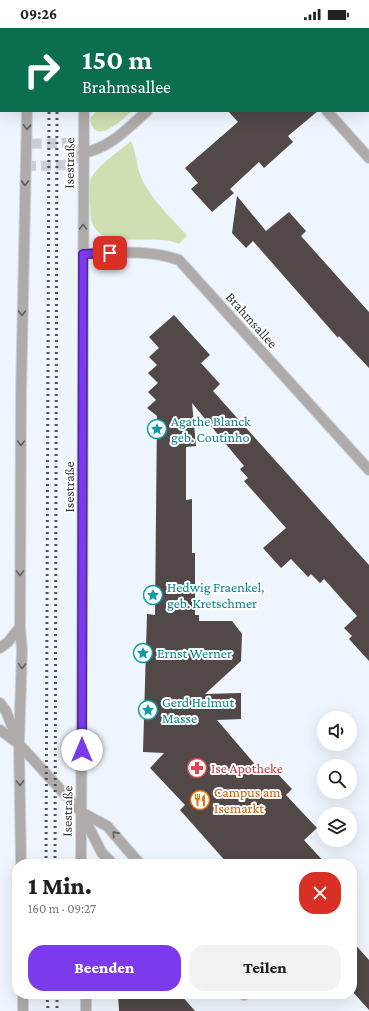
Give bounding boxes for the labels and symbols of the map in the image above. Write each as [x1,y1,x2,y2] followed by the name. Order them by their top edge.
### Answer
[22,124,31,130] one-way arrow
[61,137,77,189] street label: Isestraße
[21,180,29,186] one-way arrow
[79,224,87,230] one-way arrow
[93,236,127,270] pin
[223,289,281,351] street label: Brahmsallee
[18,310,27,316] one-way arrow
[171,413,251,445] place label: Agathe Blanck geb. Coutinho
[146,418,168,440] place icon: Agathe Blanck geb. Coutinho
[17,440,25,446] one-way arrow
[61,461,77,513] street label: Isestraße
[16,570,24,576] one-way arrow
[167,579,264,611] place label: Hedwig Fraenkel, geb. Kretschmer
[142,584,164,606] place icon: Hedwig Fraenkel, geb. Kretschmer
[132,642,154,664] place icon: Ernst Werner
[157,645,232,661] place label: Ernst Werner
[17,663,26,669] one-way arrow
[162,694,234,726] place label: Gerd Helmut Masse
[137,699,159,721] place icon: Gerd Helmut Masse
[61,729,103,771] position arrow
[186,757,208,779] pharmacy icon: Ise Apotheke
[211,760,283,776] place label: Ise Apotheke
[16,780,24,786] one-way arrow
[214,784,281,816] place label: Campus am Isemarkt
[59,785,75,837] street label: Isestraße
[189,789,211,811] restaurant icon: Campus am Isemarkt
[113,832,120,839] one-way arrow

